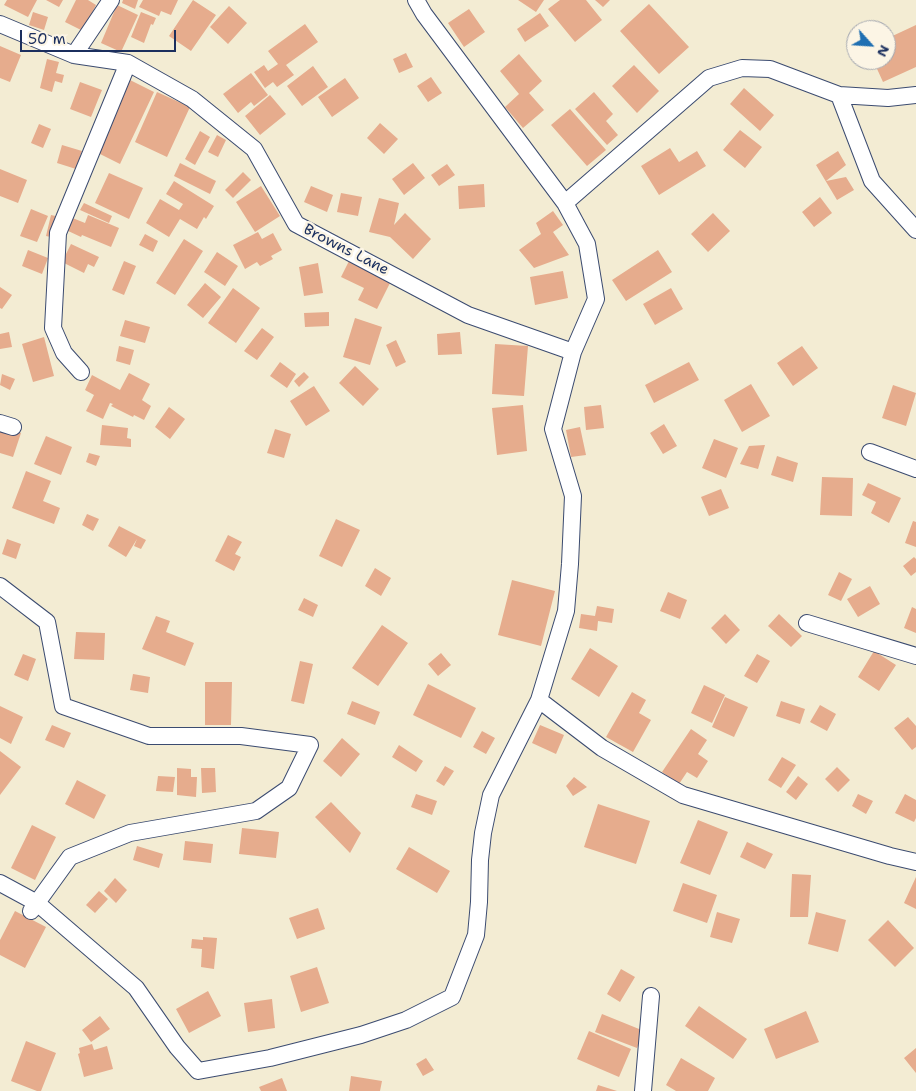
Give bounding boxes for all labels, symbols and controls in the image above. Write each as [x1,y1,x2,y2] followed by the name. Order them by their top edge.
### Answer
[22,20,179,52] scale bar
[846,20,896,70] north arrow
[28,29,66,49] text: 50 m
[873,42,894,60] text: N
[300,221,392,279] street label: Browns Lane

